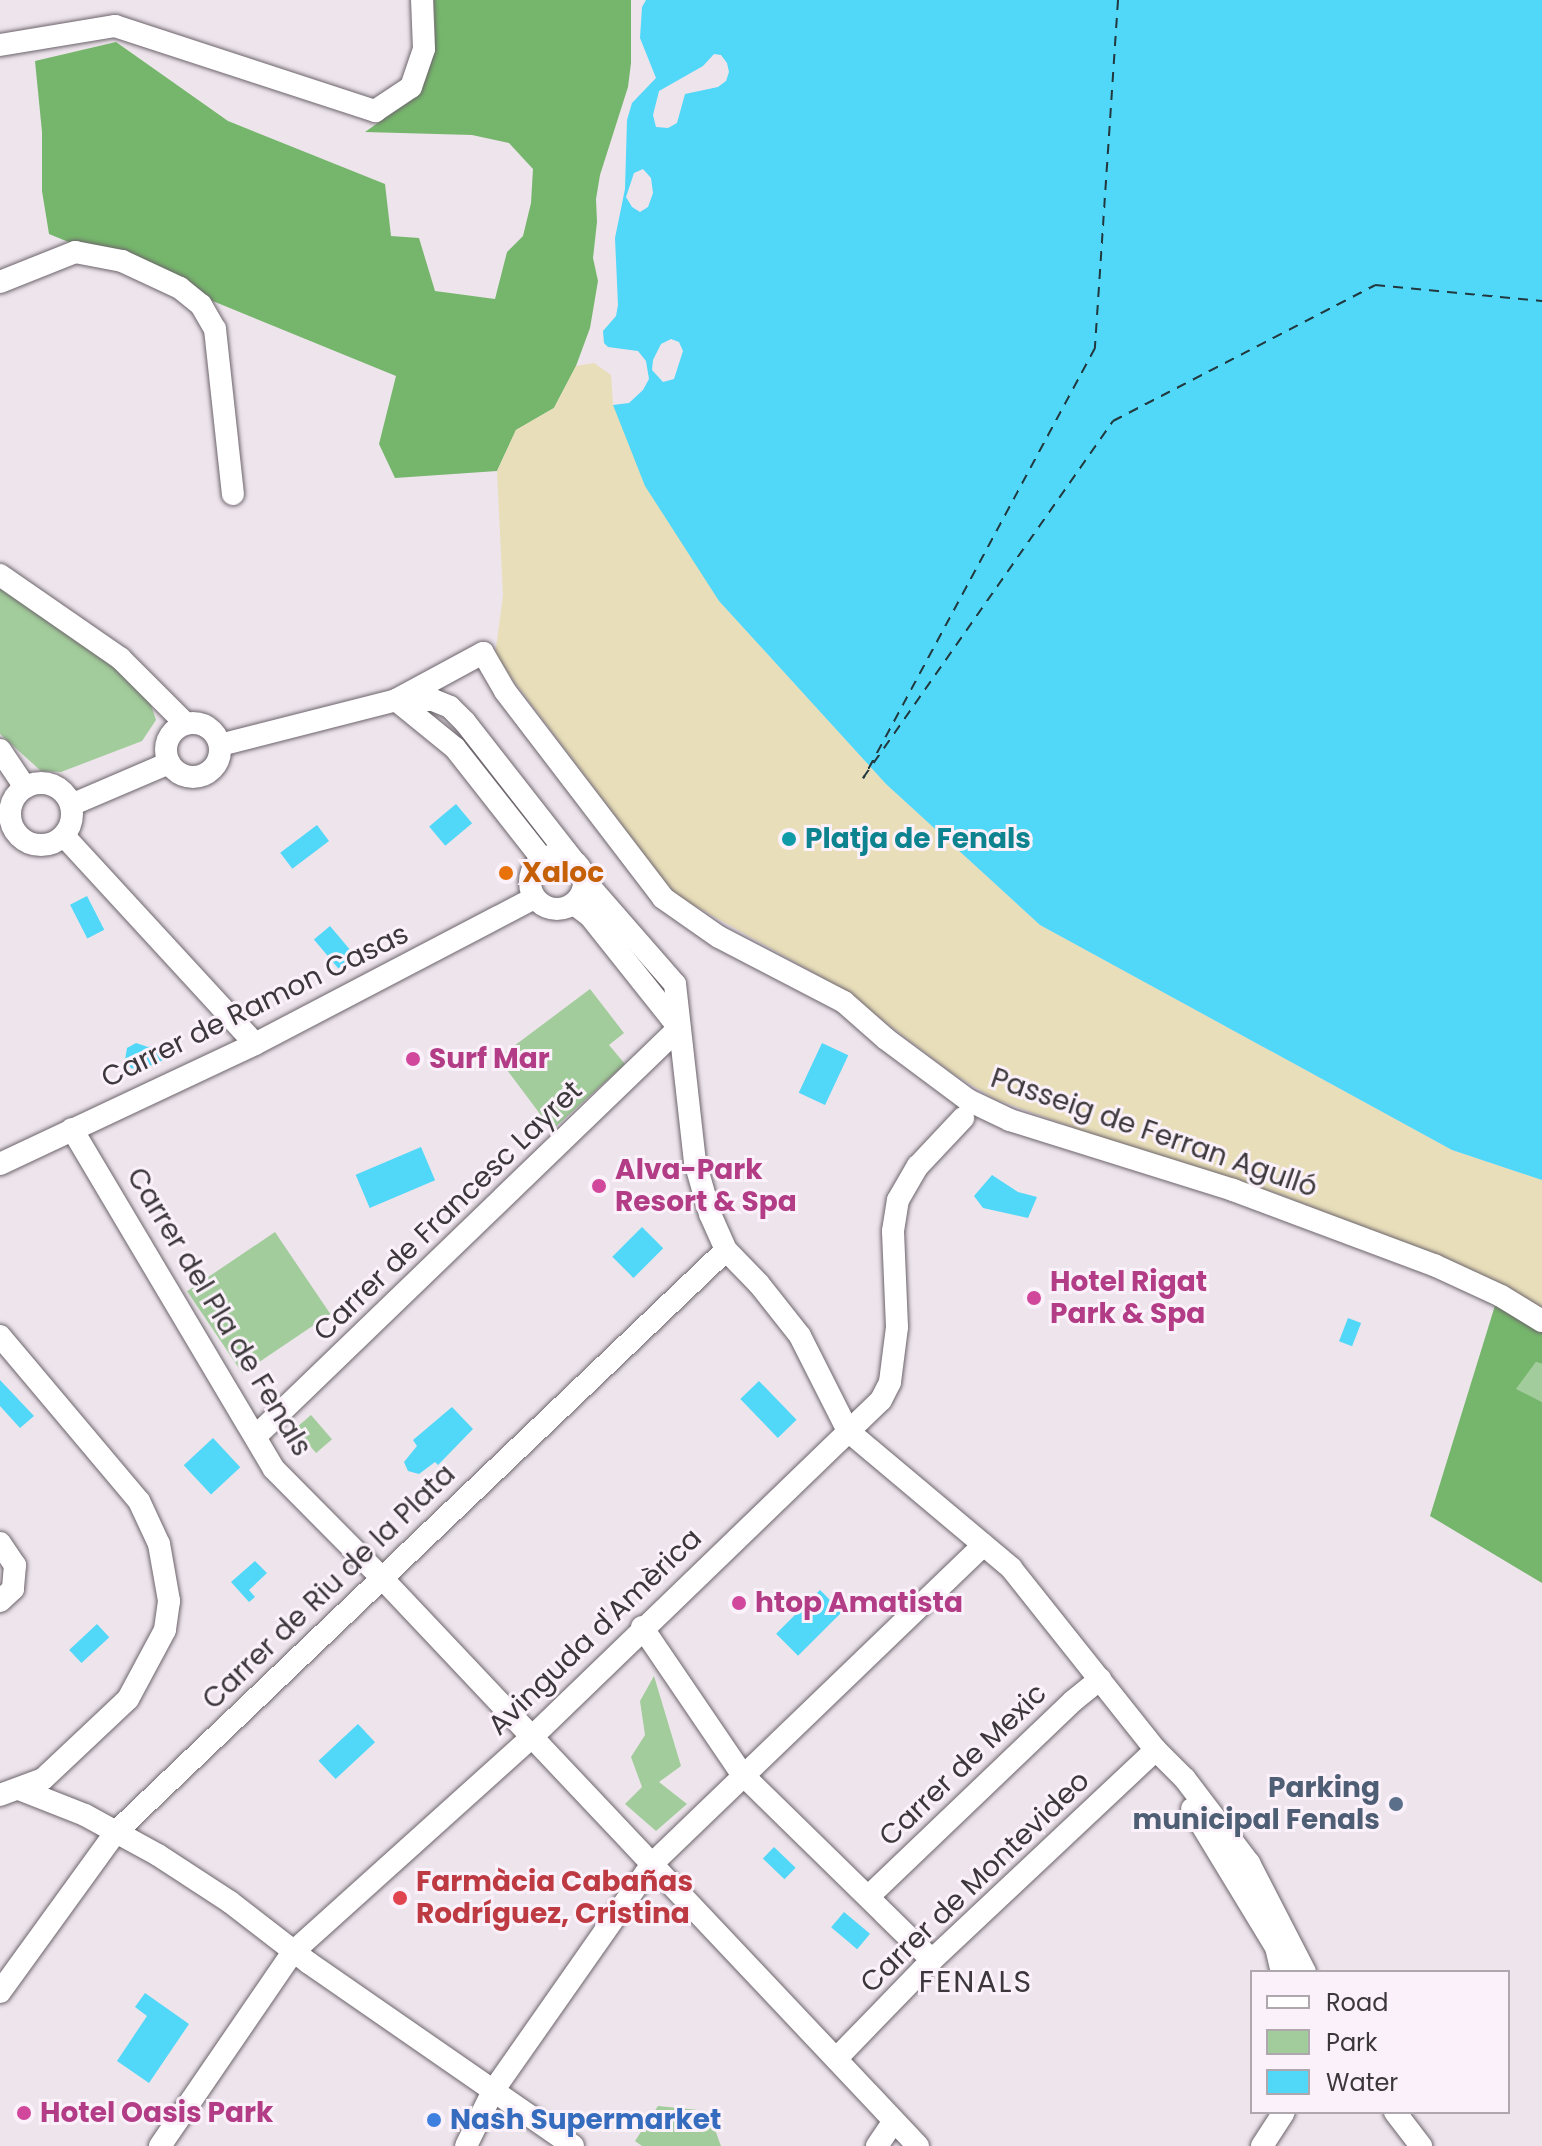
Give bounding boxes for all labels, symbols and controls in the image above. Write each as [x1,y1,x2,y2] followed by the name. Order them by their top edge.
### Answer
[805,822,1031,856] place label: Platja de Fenals
[780,830,798,848] marker: Platja de Fenals
[522,856,604,890] place label: Xaloc
[497,864,515,882] marker: Xaloc
[96,917,414,1095] street label: Carrer de Ramon Casas
[429,1042,550,1076] place label: Surf Mar
[404,1050,422,1068] marker: Surf Mar
[986,1061,1322,1205] street label: Passeig de Ferran Agulló
[307,1074,589,1348] street label: Carrer de Francesc Layret
[615,1153,797,1219] place label: Alva-Park Resort & Spa
[120,1162,318,1462] street label: Carrer del Pla de Fenals
[590,1177,608,1195] marker: Alva-Park Resort & Spa
[1050,1265,1207,1331] place label: Hotel Rigat Park & Spa
[1025,1289,1043,1307] marker: Hotel Rigat Park & Spa
[196,1458,462,1716] street label: Carrer de Riu de la Plata
[481,1522,709,1742] street label: Avinguda d'Amèrica
[755,1586,963,1620] place label: htop Amatista
[730,1594,748,1612] marker: htop Amatista
[872,1677,1054,1853] street label: Carrer de Mexic
[854,1764,1096,2000] street label: Carrer de Montevideo
[1133,1771,1380,1837] place label: Parking municipal Fenals
[1387,1795,1405,1813] marker: Parking municipal Fenals
[416,1865,693,1931] place label: Farmàcia Cabañas Rodríguez, Cristina
[391,1889,409,1907] marker: Farmàcia Cabañas Rodríguez, Cristina
[919,1964,1033,2000] district label: FENALS
[1250,1970,1510,2114] legend
[1326,1986,1388,2019] text: Road
[1326,2026,1377,2059] text: Park
[1326,2066,1398,2099] text: Water
[40,2096,273,2130] place label: Hotel Oasis Park
[450,2103,721,2137] place label: Nash Supermarket
[15,2104,33,2122] marker: Hotel Oasis Park
[425,2111,443,2129] marker: Nash Supermarket

